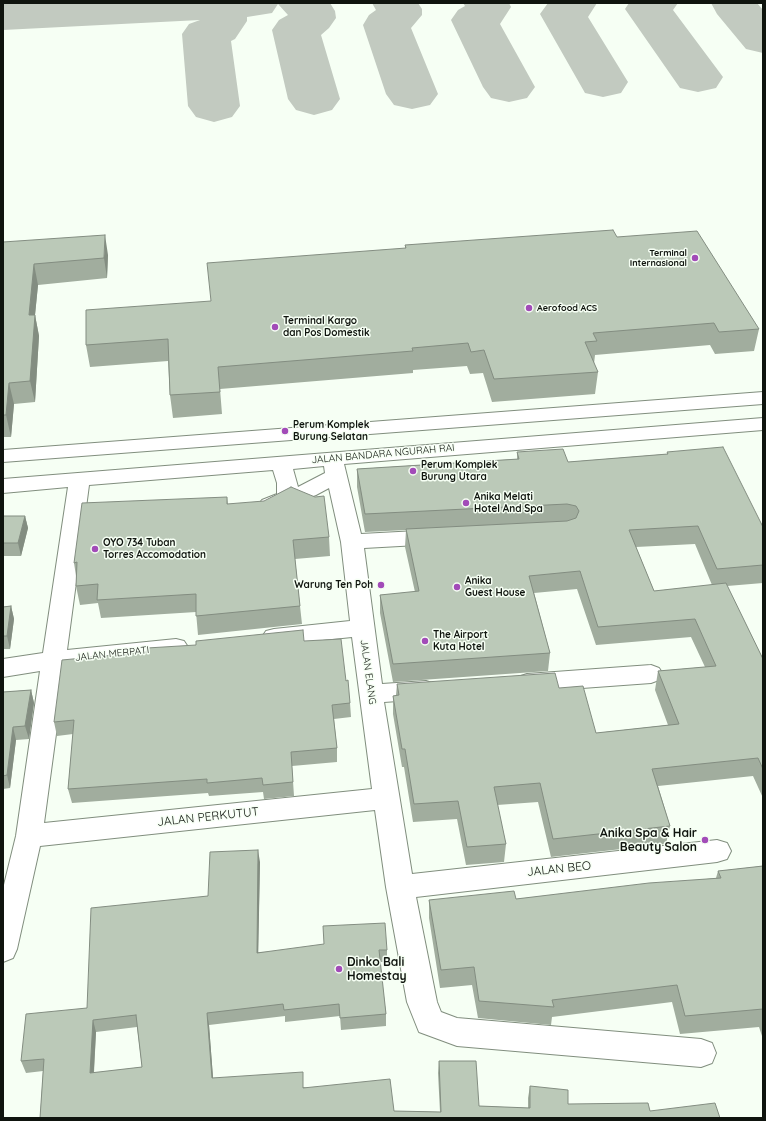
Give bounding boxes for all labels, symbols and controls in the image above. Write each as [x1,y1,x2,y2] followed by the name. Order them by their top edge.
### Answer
[630,248,687,269] place label: Terminal Internasional
[690,253,700,263] marker: Terminal Internasional
[524,303,534,313] marker: Aerofood ACS
[537,303,597,313] place label: Aerofood ACS
[283,315,370,338] place label: Terminal Kargo dan Pos Domestik
[270,322,280,332] marker: Terminal Kargo dan Pos Domestik
[293,419,369,442] place label: Perum Komplek Burung Selatan
[280,426,290,436] marker: Perum Komplek Burung Selatan
[311,442,455,466] street label: JALAN BANDARA NGURAH RAI
[421,459,497,482] place label: Perum Komplek Burung Utara
[408,466,418,476] marker: Perum Komplek Burung Utara
[474,491,543,514] place label: Anika Melati Hotel And Spa
[461,498,471,508] marker: Anika Melati Hotel And Spa
[103,537,206,560] place label: OYO 734 Tuban Torres Accomodation
[90,544,100,554] marker: OYO 734 Tuban Torres Accomodation
[465,575,525,598] place label: Anika Guest House
[294,579,373,591] place label: Warung Ten Poh
[376,580,386,590] marker: Warung Ten Poh
[452,582,462,592] marker: Anika Guest House
[433,629,488,652] place label: The Airport Kuta Hotel
[420,636,430,646] marker: The Airport Kuta Hotel
[357,639,379,705] street label: JALAN ELANG
[74,644,150,664] street label: JALAN MERPATI
[156,805,260,829] street label: JALAN PERKUTUT
[600,826,697,854] place label: Anika Spa & Hair Beauty Salon
[700,835,710,845] marker: Anika Spa & Hair Beauty Salon
[526,858,592,880] street label: JALAN BEO
[347,955,407,983] place label: Dinko Bali Homestay
[334,964,344,974] marker: Dinko Bali Homestay

